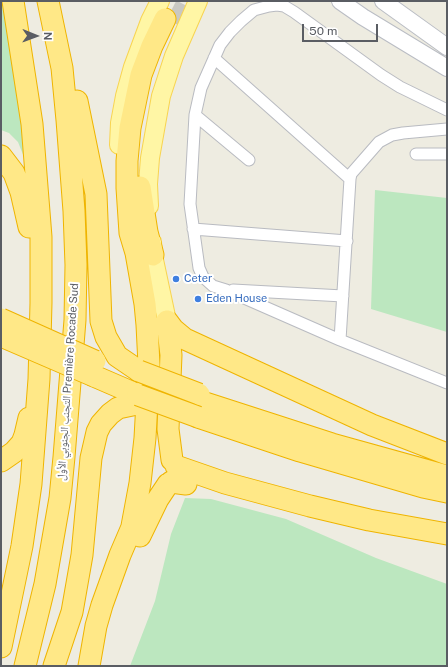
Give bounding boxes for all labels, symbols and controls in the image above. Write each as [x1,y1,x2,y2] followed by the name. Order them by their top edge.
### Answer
[16,16,56,56] north arrow
[304,16,380,42] scale bar
[309,24,337,38] text: 50 m
[42,32,54,41] text: N
[184,272,212,286] place label: Ceter
[171,274,181,284] marker: Ceter
[55,283,81,481] street label: التجنب الجنوبي الأول Première Rocade Sud
[206,292,267,306] place label: Eden House
[193,294,203,304] marker: Eden House

